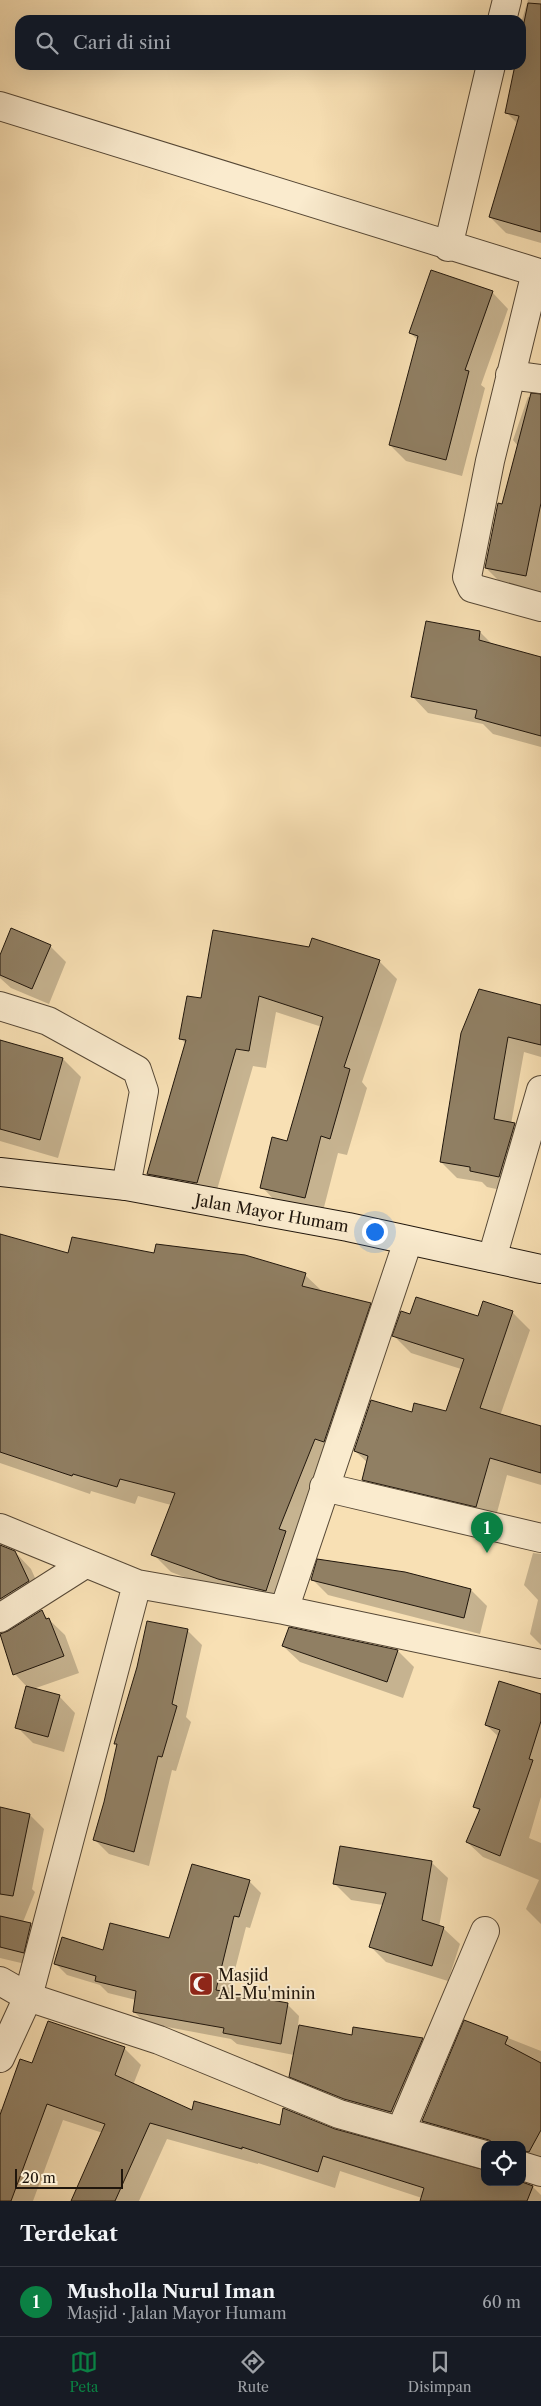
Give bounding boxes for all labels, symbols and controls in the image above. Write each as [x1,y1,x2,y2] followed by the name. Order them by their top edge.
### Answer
[15,15,526,70] search box
[33,29,61,57] icon: search
[73,31,171,54] text: Cari di sini
[191,1189,351,1236] street label: Jalan Mayor Humam
[362,1219,388,1245] your location
[471,1512,503,1553] pin: 1
[217,1965,316,2003] place label: Masjid Al-Mu'minin
[188,1971,214,1997] mosque icon: Masjid Al-Mu'minin
[481,2141,526,2186] map controls
[481,2141,526,2186] button: locate
[15,2166,122,2189] scale bar
[22,2169,56,2187] text: 20 m
[20,2221,118,2246] text: Terdekat
[67,2280,275,2303] text: Musholla Nurul Iman
[32,2292,40,2312] text: 1
[482,2292,521,2312] text: 60 m
[67,2303,287,2323] text: Masjid · Jalan Mayor Humam
[69,2348,98,2396] tab: Peta
[237,2348,269,2396] tab: Rute
[408,2348,472,2396] tab: Disimpan

